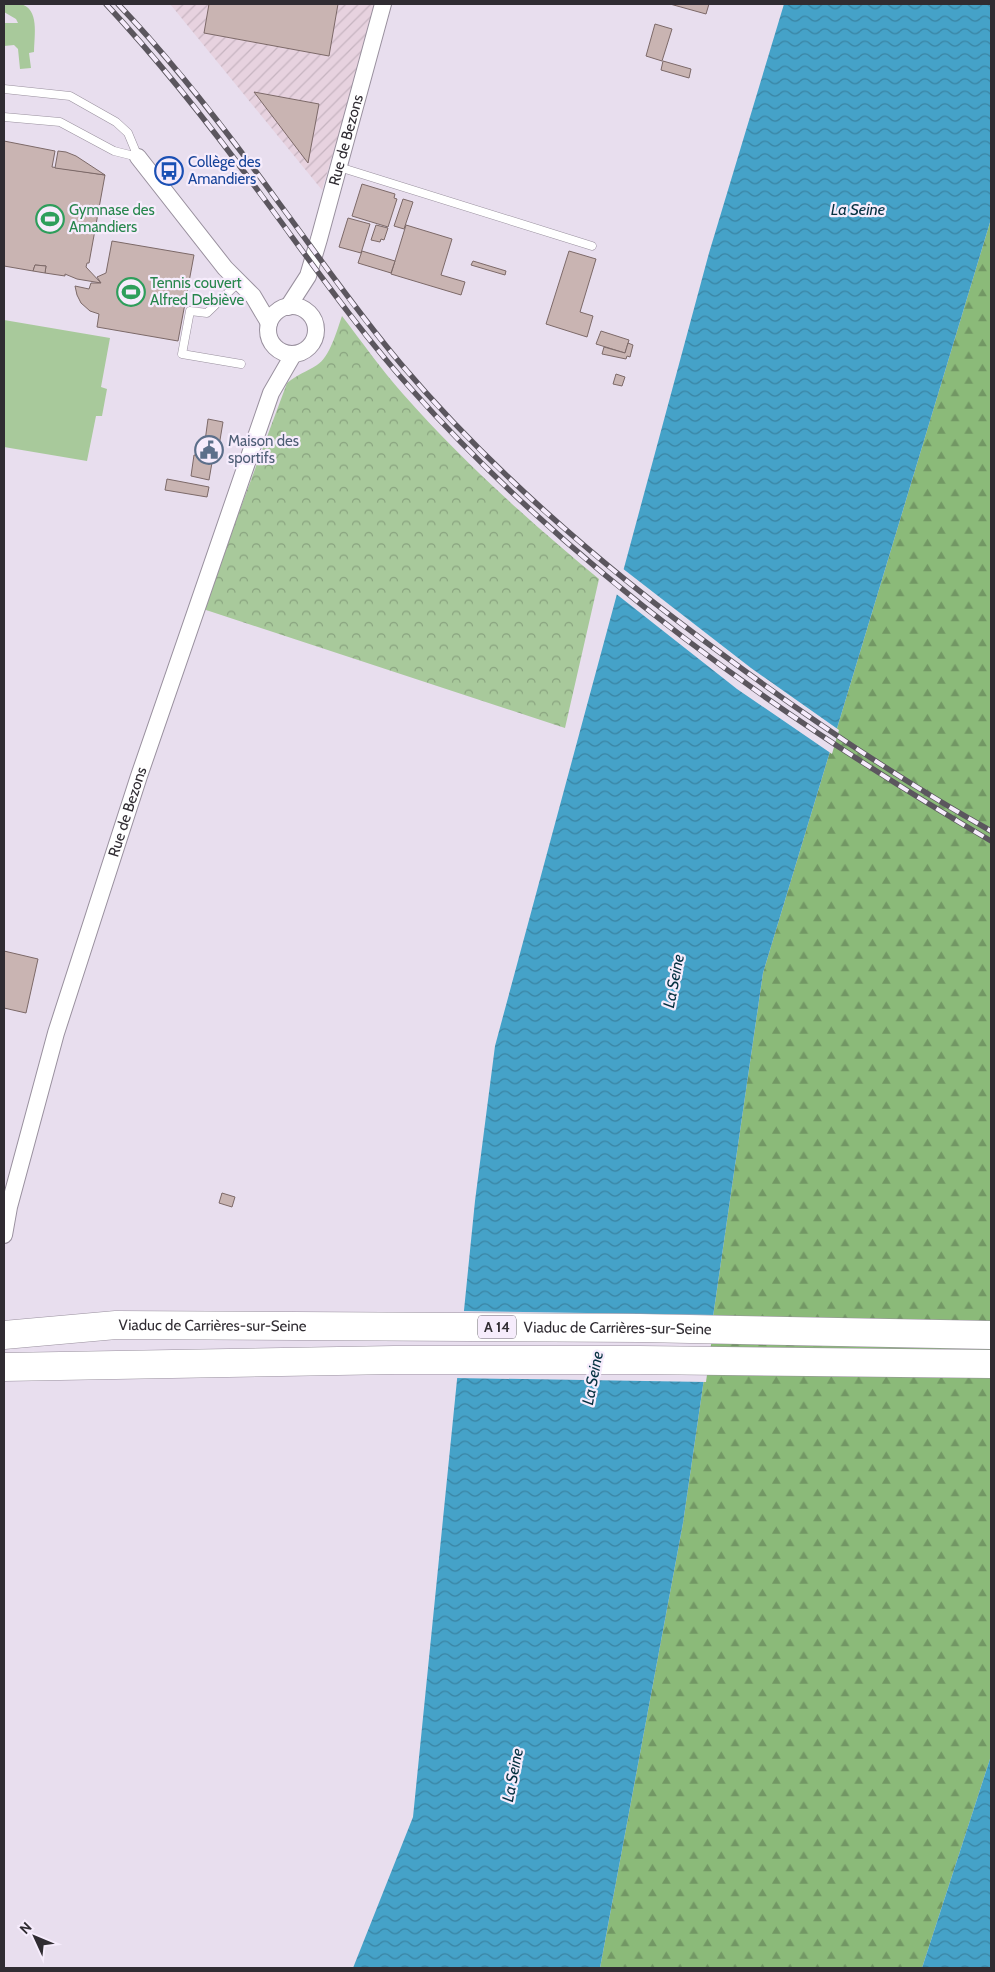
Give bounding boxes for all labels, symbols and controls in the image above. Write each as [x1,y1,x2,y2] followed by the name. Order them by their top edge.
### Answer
[325,93,367,188] street label: Rue de Bezons
[188,153,261,188] place label: Collège des Amandiers
[154,156,184,186] bus stop icon: Collège des Amandiers
[831,200,885,219] water label: La Seine
[69,201,155,236] place label: Gymnase des Amandiers
[35,204,65,234] sports icon: Gymnase des Amandiers
[150,274,244,309] place label: Tennis couvert Alfred Debiève
[116,277,146,307] sports icon: Tennis couvert Alfred Debiève
[228,432,299,467] place label: Maison des sportifs
[194,435,224,465] public building icon: Maison des sportifs
[104,764,150,859] street label: Rue de Bezons
[659,953,688,1010] water label: La Seine
[478,1315,516,1338] road number: A 14
[118,1316,307,1335] street label: Viaduc de Carrières-sur-Seine
[523,1318,712,1338] street label: Viaduc de Carrières-sur-Seine
[578,1350,607,1407] water label: La Seine
[498,1747,527,1804] water label: La Seine
[10,1912,60,1962] north arrow
[16,1918,36,1938] text: N

